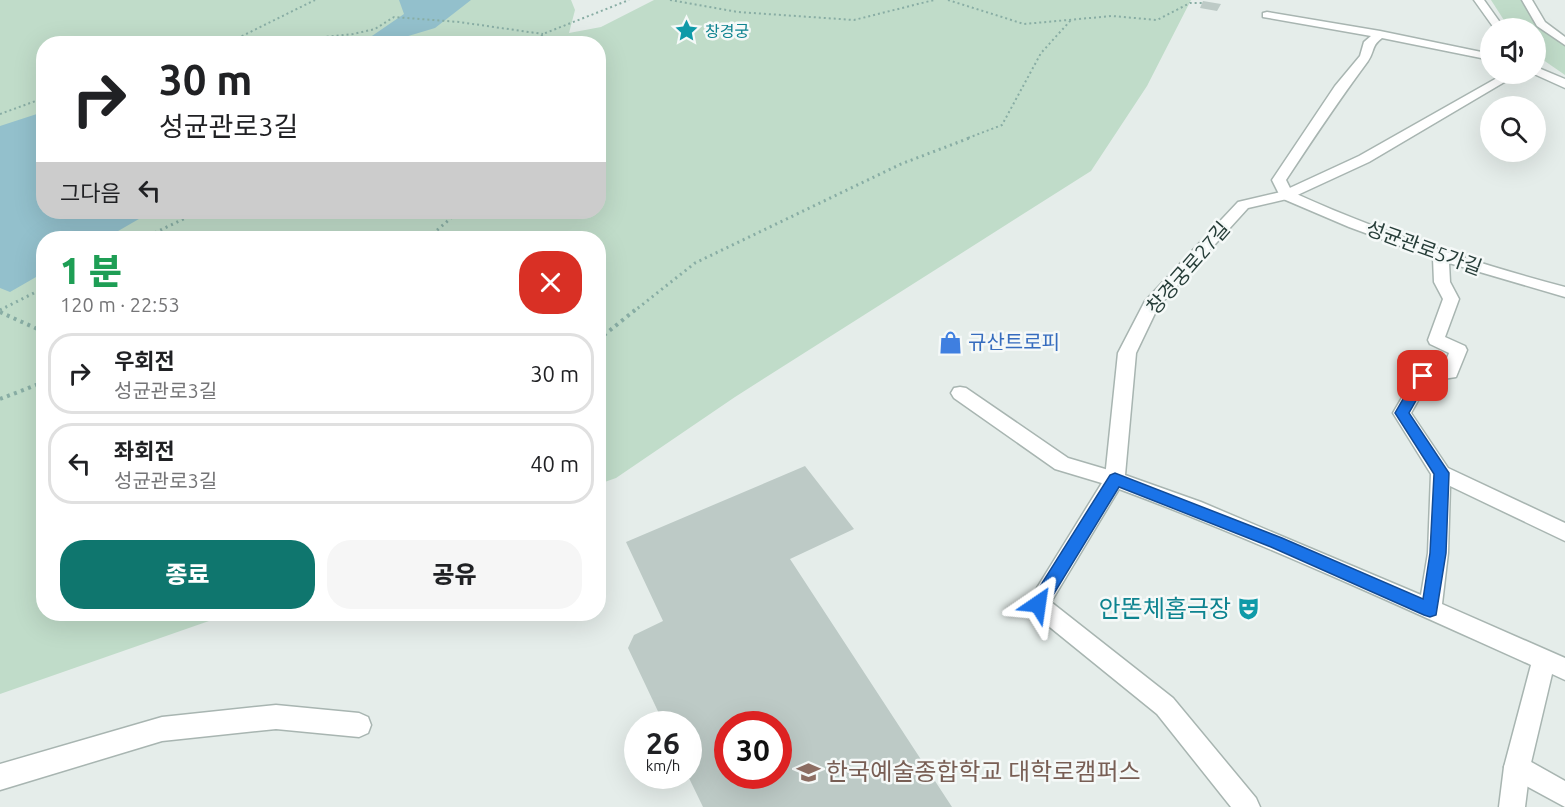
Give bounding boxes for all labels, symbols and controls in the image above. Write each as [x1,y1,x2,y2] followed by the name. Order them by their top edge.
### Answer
[674,18,700,44] place icon: 창경궁
[1480,18,1546,162] map controls
[1480,18,1546,84] button: sound
[705,22,749,40] place label: 창경궁
[159,56,253,103] text: 30 m
[60,60,138,138] icon: right
[1480,96,1546,162] button: search
[159,111,298,141] text: 성균관로3길
[133,174,166,207] icon: left
[60,180,121,205] text: 그다음
[1363,216,1485,279] street label: 성균관로5가길
[1141,217,1234,318] street label: 창경궁로27길
[60,250,122,291] text: 1 분
[519,251,582,314] button: close
[60,293,180,316] text: 120 m · 22:53
[937,329,963,355] shop icon: 규산트로피
[968,330,1060,353] place label: 규산트로피
[114,348,175,373] text: 우회전
[1397,350,1448,401] pin
[63,357,96,390] icon: right
[1406,359,1439,392] icon: arrive
[530,361,579,386] text: 30 m
[114,379,217,402] text: 성균관로3길
[114,438,175,463] text: 좌회전
[63,447,96,480] icon: left
[530,451,579,476] text: 40 m
[114,469,217,492] text: 성균관로3길
[60,540,315,609] button: 종료
[327,540,582,609] button: 공유
[1006,572,1070,636] position arrow
[1099,595,1231,622] place label: 안똔체홉극장
[1236,596,1262,622] theatre icon: 안똔체홉극장
[714,711,792,789] speed limit sign: 30
[646,726,680,760] text: 26
[646,757,680,774] text: km/h
[826,758,1141,785] place label: 한국예술종합학교 대학로캠퍼스
[795,759,821,785] school or university icon: 한국예술종합학교 대학로캠퍼스

